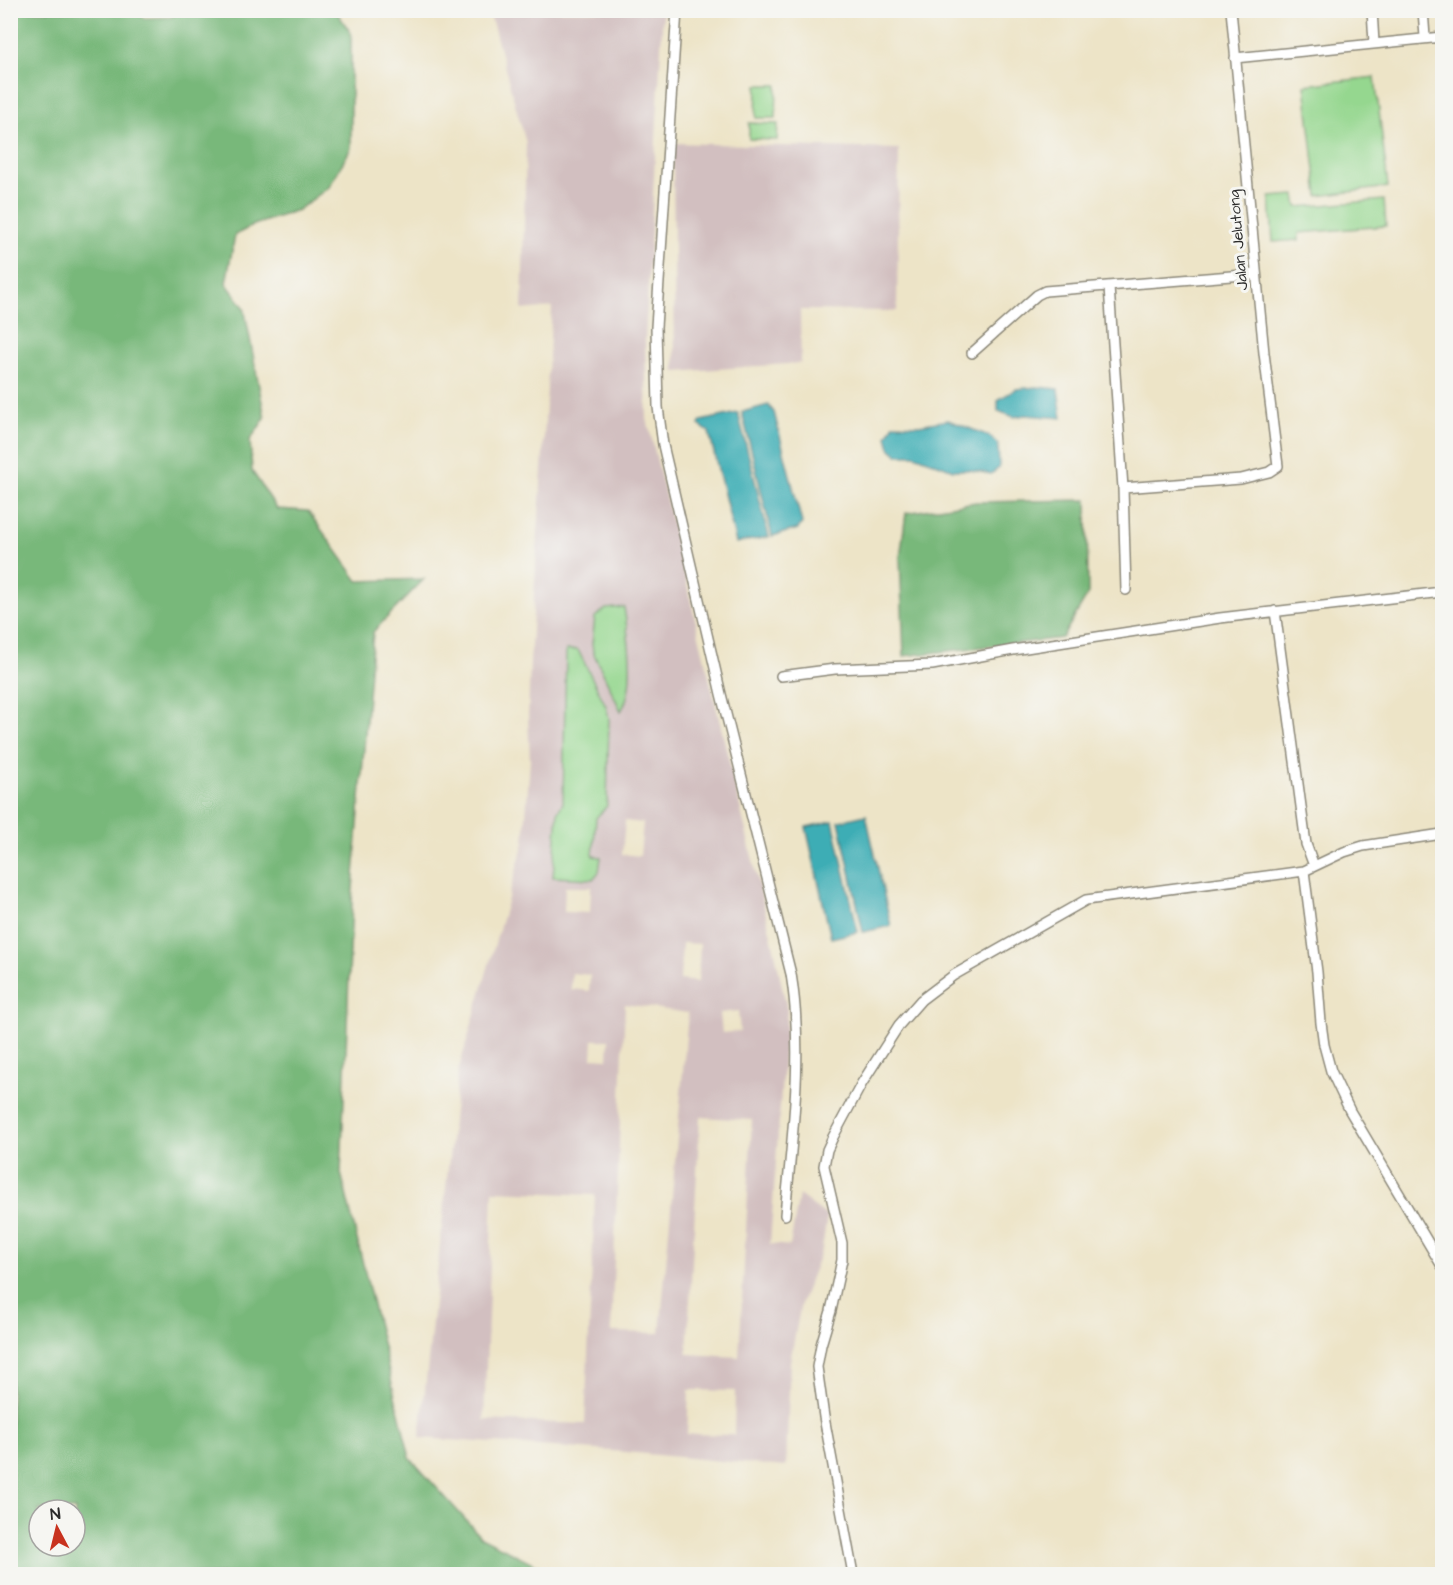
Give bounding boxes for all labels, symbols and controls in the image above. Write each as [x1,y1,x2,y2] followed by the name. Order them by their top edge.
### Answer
[1223,189,1254,291] street label: Jalan Jelutong
[27,1498,87,1558] north arrow
[49,1503,62,1526] text: N

